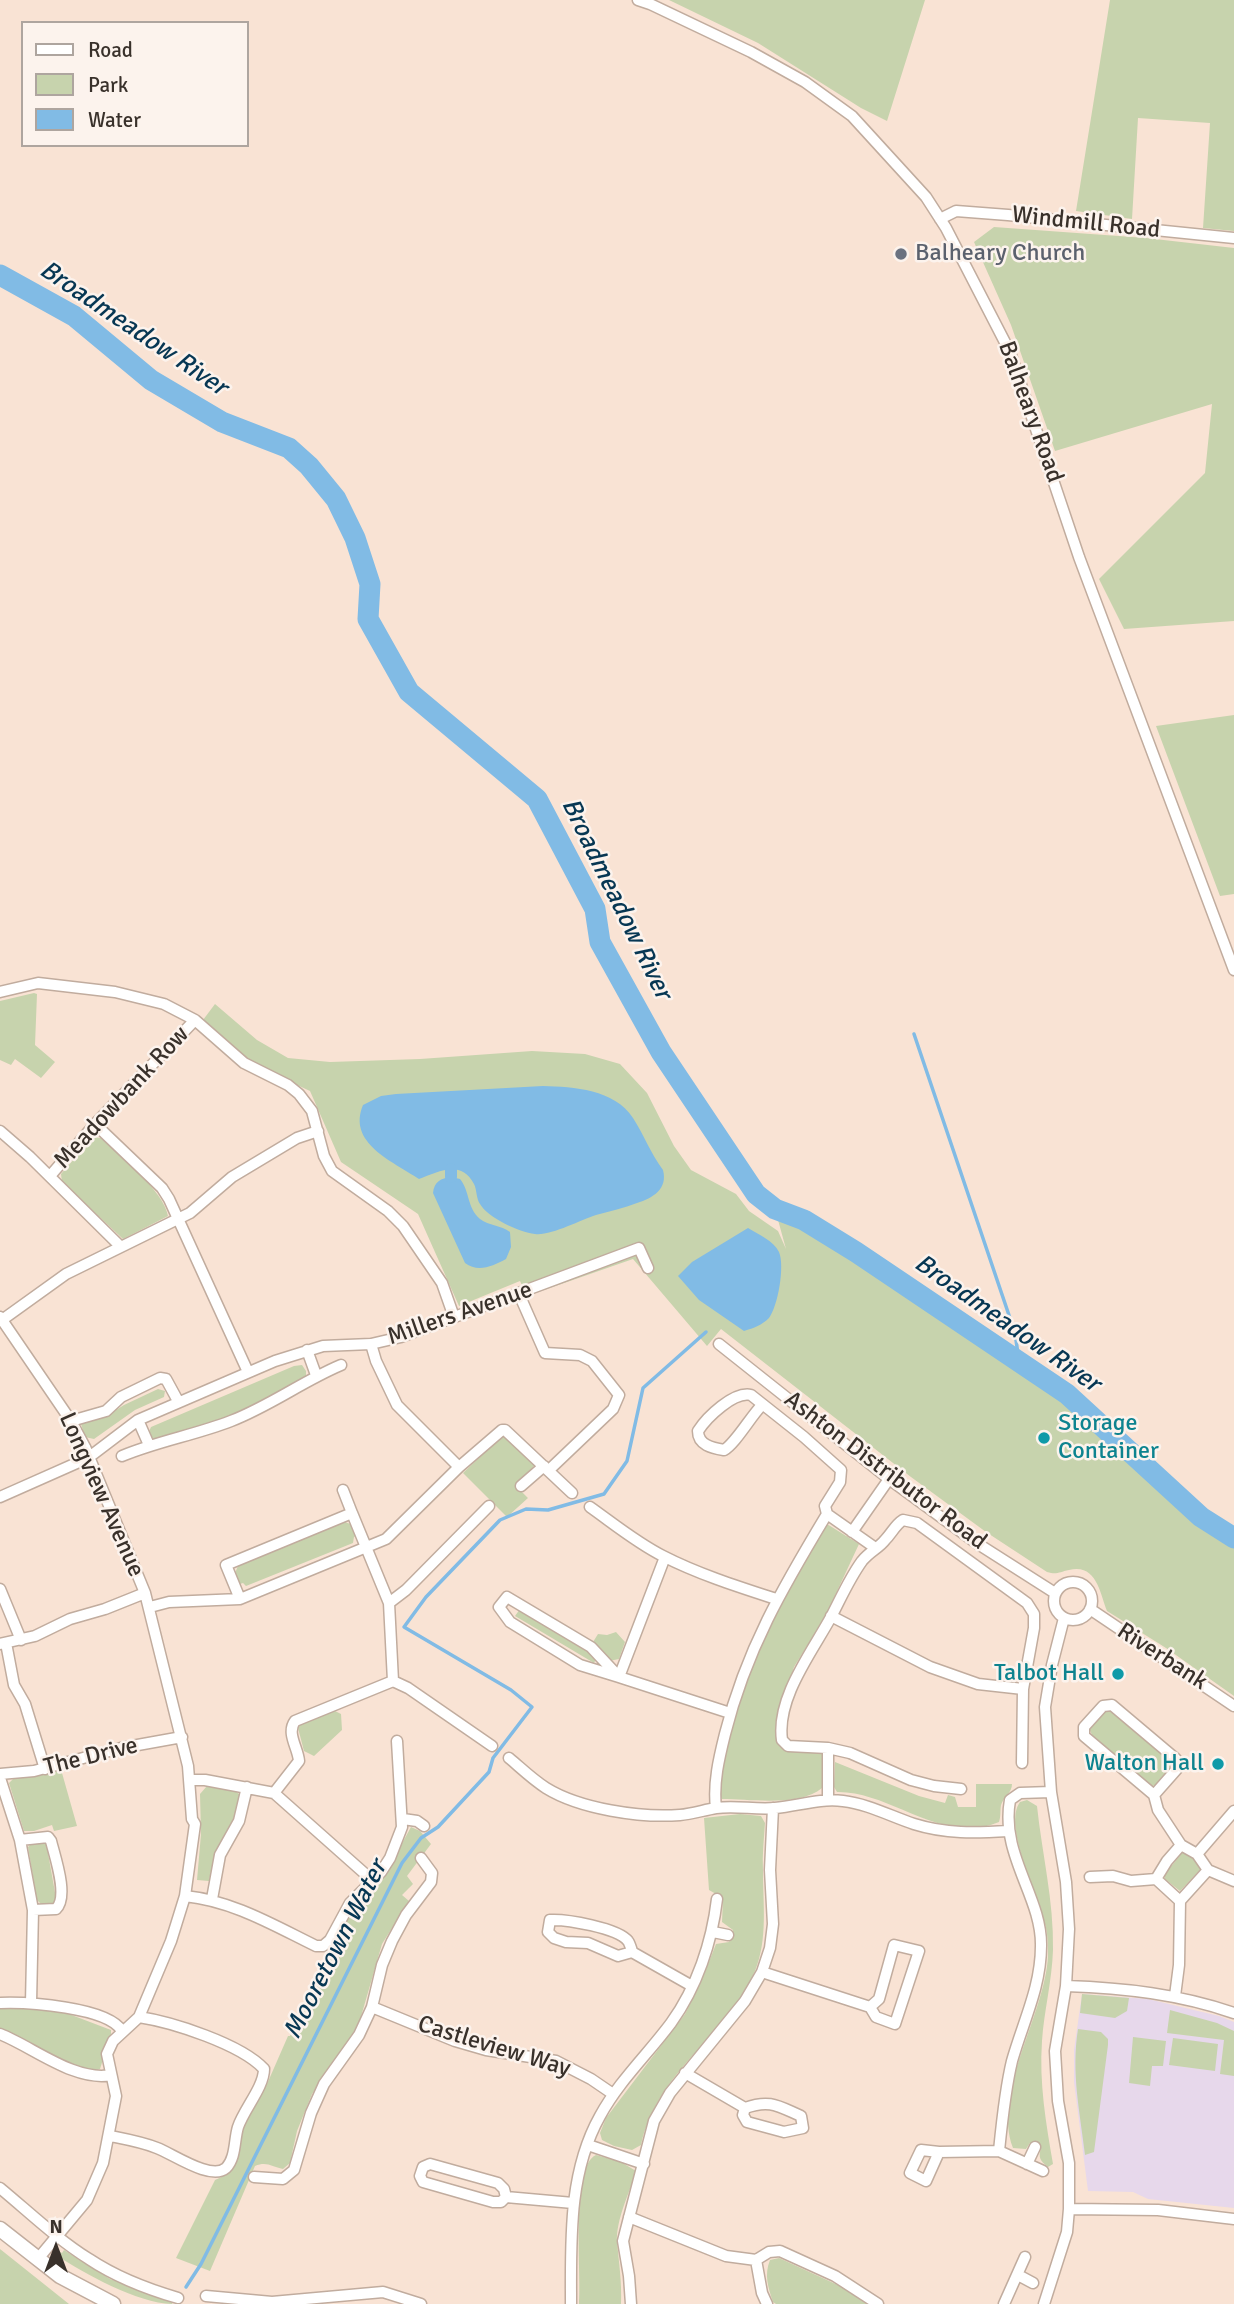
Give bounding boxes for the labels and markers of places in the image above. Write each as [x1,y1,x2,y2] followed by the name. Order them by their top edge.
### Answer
[915,240,1085,268] place label: Balheary Church
[893,246,909,262] marker: Balheary Church
[1058,1410,1159,1466] place label: Storage Container
[1036,1430,1052,1446] marker: Storage Container
[994,1660,1104,1688] place label: Talbot Hall
[1110,1666,1126,1682] marker: Talbot Hall
[1084,1750,1204,1778] place label: Walton Hall
[1210,1756,1226,1772] marker: Walton Hall

